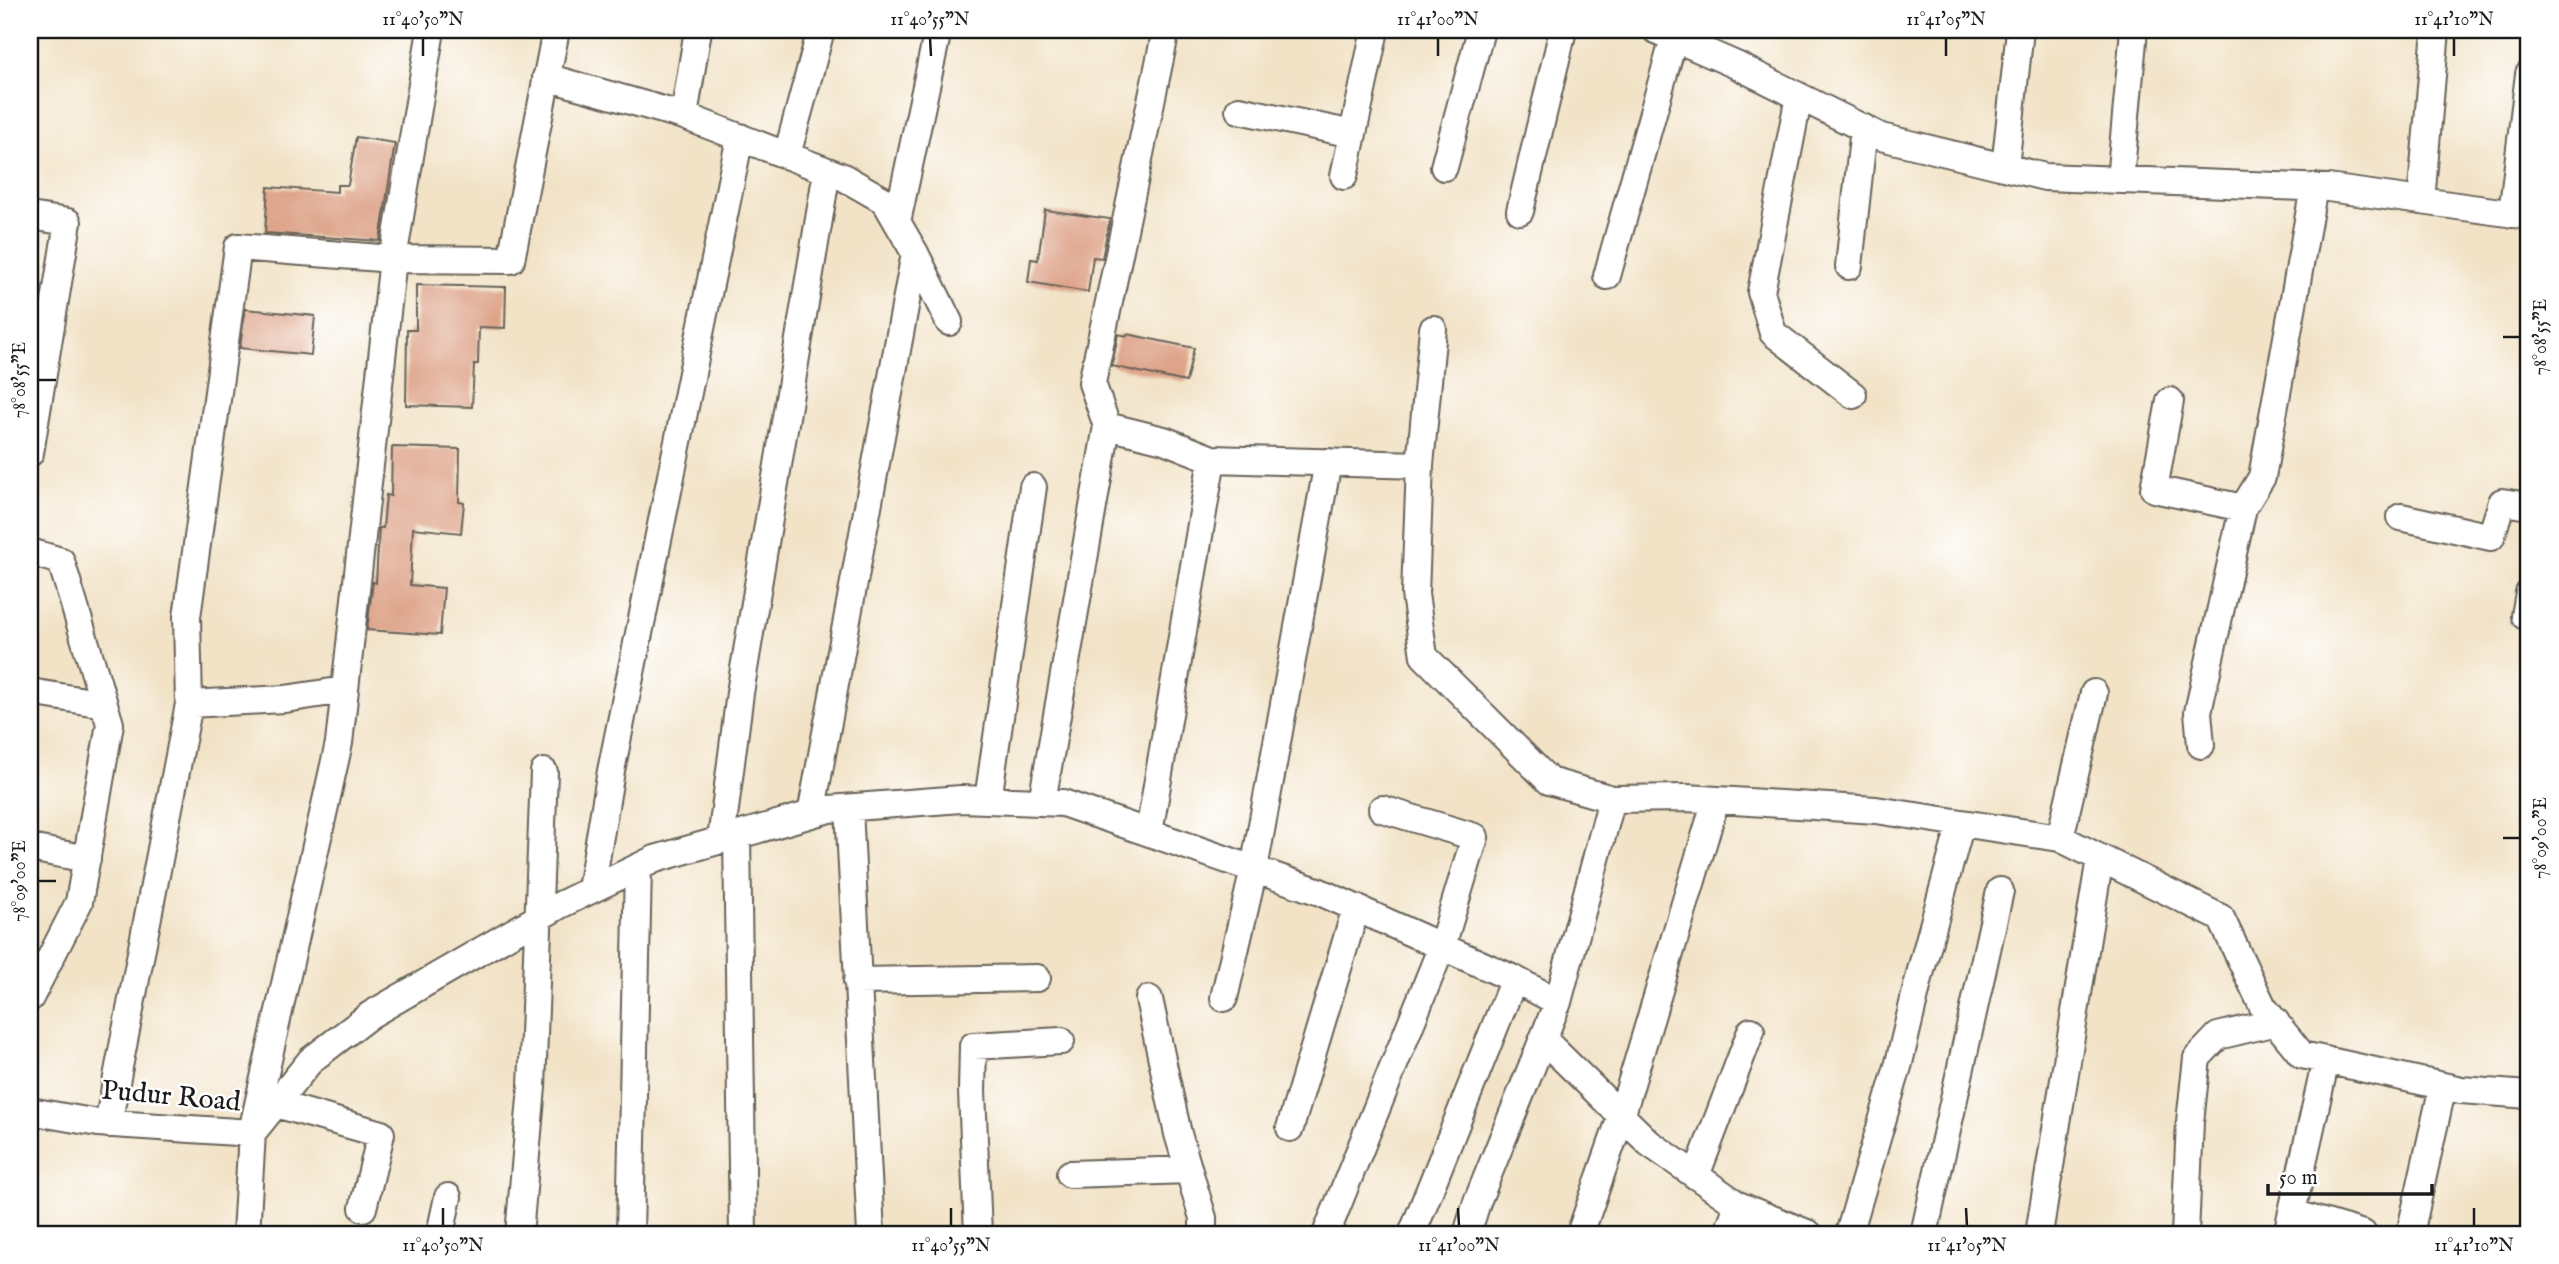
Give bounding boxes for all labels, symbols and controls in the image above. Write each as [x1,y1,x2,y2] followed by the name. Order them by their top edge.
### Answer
[382,9,464,32] text: 11°40'50"N
[890,9,970,32] text: 11°40'55"N
[1397,9,1479,32] text: 11°41'00"N
[1906,9,1986,32] text: 11°41'05"N
[2414,9,2494,32] text: 11°41'10"N
[2530,299,2553,375] text: 78°08'55"E
[9,342,32,418] text: 78°08'55"E
[2530,797,2553,879] text: 78°09'00"E
[9,840,32,922] text: 78°09'00"E
[100,1073,242,1121] street label: Pudur Road
[2268,1152,2433,1196] scale bar
[2279,1165,2318,1192] text: 50 m
[402,1235,484,1258] text: 11°40'50"N
[911,1235,991,1258] text: 11°40'55"N
[1418,1235,1500,1258] text: 11°41'00"N
[1927,1235,2007,1258] text: 11°41'05"N
[2434,1235,2514,1258] text: 11°41'10"N

